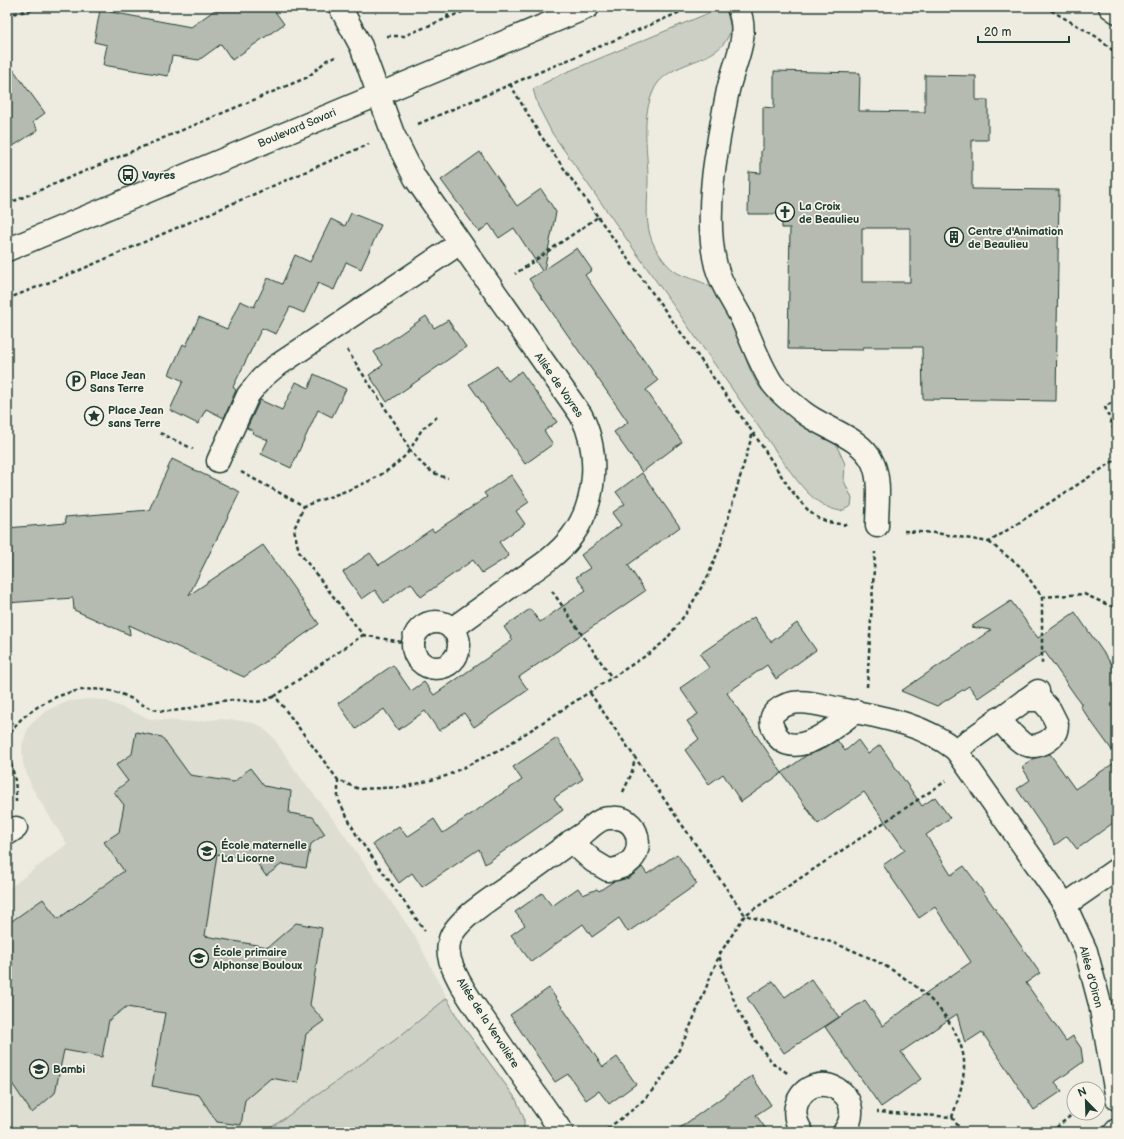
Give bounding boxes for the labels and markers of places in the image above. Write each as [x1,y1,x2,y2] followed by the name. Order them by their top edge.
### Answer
[117,164,139,186] bus stop icon: Vayres
[142,169,176,182] place label: Vayres
[799,200,859,226] place label: La Croix de Beaulieu
[774,201,796,223] church icon: La Croix de Beaulieu
[968,225,1063,251] place label: Centre d'Animation de Beaulieu
[943,226,965,248] building icon: Centre d'Animation de Beaulieu
[90,369,146,395] place label: Place Jean Sans Terre
[65,370,87,392] parking icon: Place Jean Sans Terre
[108,404,164,430] place label: Place Jean sans Terre
[83,405,105,427] place icon: Place Jean sans Terre
[221,838,307,865] place label: École maternelle La Licorne
[196,840,218,862] school or university icon: École maternelle La Licorne
[212,945,302,972] place label: École primaire Alphonse Bouloux
[188,947,210,969] school or university icon: École primaire Alphonse Bouloux
[28,1058,50,1080] school or university icon: Bambi
[53,1063,86,1076] place label: Bambi

